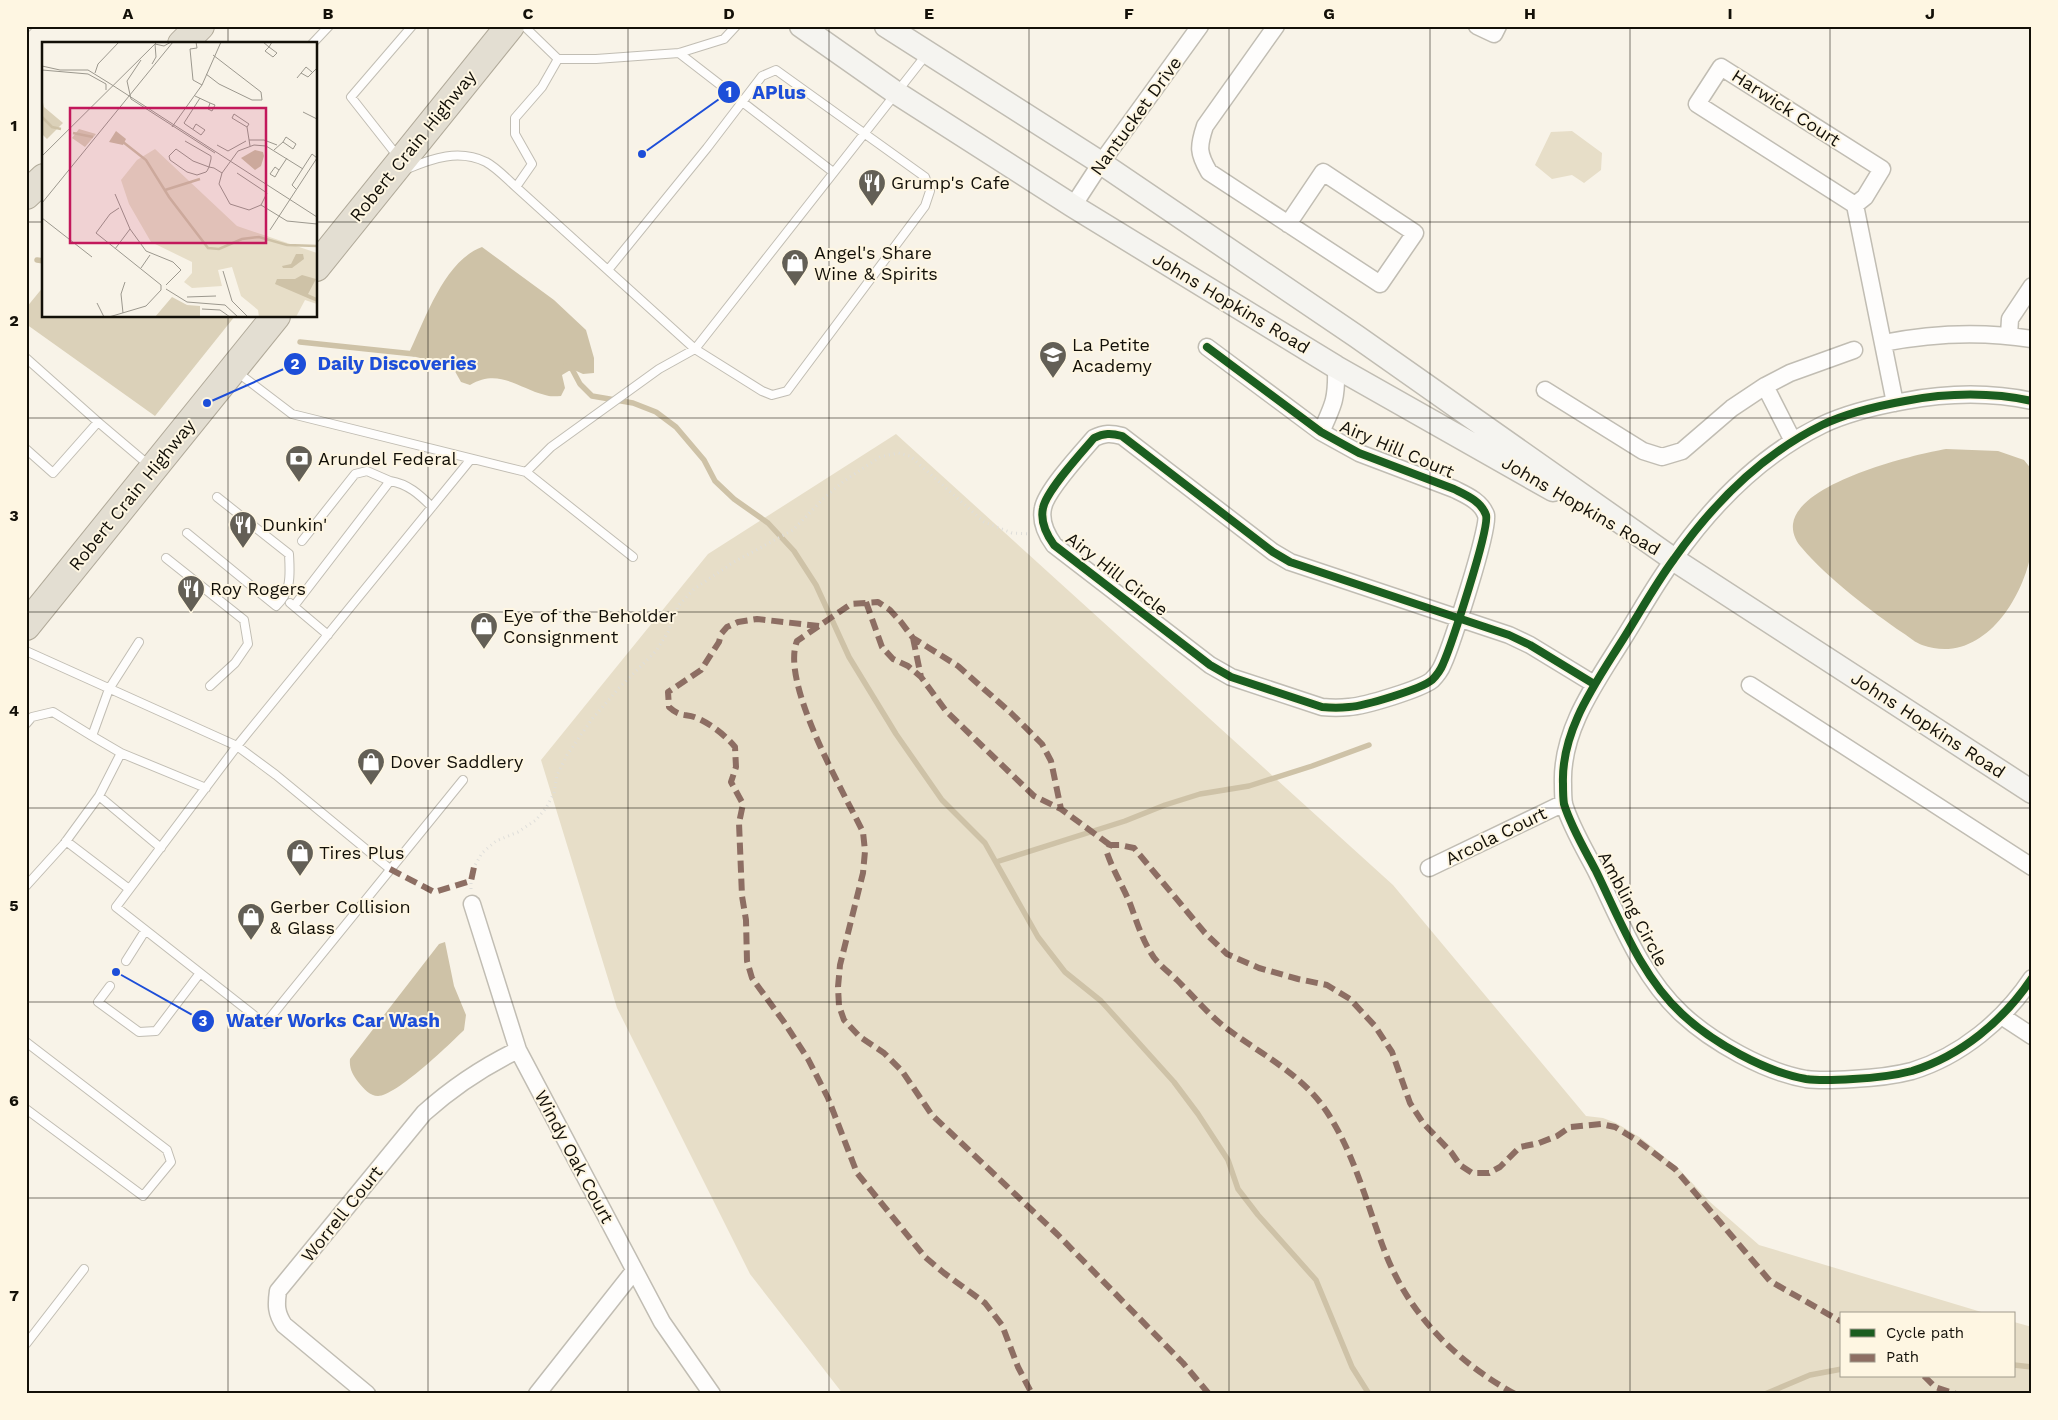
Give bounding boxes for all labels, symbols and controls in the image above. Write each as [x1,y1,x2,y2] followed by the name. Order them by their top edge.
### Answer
[123,4,134,23] text: A
[323,4,334,23] text: B
[523,4,534,23] text: C
[723,4,735,23] text: D
[924,4,934,23] text: E
[1124,4,1134,23] text: F
[1323,4,1335,23] text: G
[1524,4,1536,23] text: H
[1727,4,1733,23] text: I
[1925,4,1935,23] text: J
[42,42,318,318] inset map
[1086,52,1186,179] street label: Nantucket Drive
[345,65,481,226] street label: Robert Crain Highway
[1728,65,1845,151] street label: Harwick Court
[717,75,815,109] callout: APlus
[752,81,806,104] text: APlus
[726,83,732,101] text: 1
[11,116,17,135] text: 1
[857,168,887,207] restaurant icon: Grump's Cafe
[891,172,1010,193] place label: Grump's Cafe
[814,242,938,284] place label: Angel's Share Wine & Spirits
[1149,247,1314,358] street label: Johns Hopkins Road
[780,248,810,287] shop icon: Angel's Share Wine & Spirits
[9,311,19,330] text: 2
[1072,334,1153,376] place label: La Petite Academy
[1038,340,1068,379] school or university icon: La Petite Academy
[282,347,487,381] callout: Daily Discoveries
[317,352,477,375] text: Daily Discoveries
[291,355,300,373] text: 2
[64,414,200,575] street label: Robert Crain Highway
[1337,415,1458,482] street label: Airy Hill Court
[284,444,314,483] bank icon: Arundel Federal
[318,448,457,469] place label: Arundel Federal
[1498,452,1664,560] street label: Johns Hopkins Road
[9,506,19,525] text: 3
[228,510,258,549] restaurant icon: Dunkin'
[262,514,327,535] place label: Dunkin'
[1062,527,1173,620] street label: Airy Hill Circle
[176,574,206,613] restaurant icon: Roy Rogers
[210,578,306,599] place label: Roy Rogers
[503,605,676,647] place label: Eye of the Beholder Consignment
[469,611,499,650] shop icon: Eye of the Beholder Consignment
[1847,667,2009,782] street label: Johns Hopkins Road
[9,701,19,720] text: 4
[356,747,386,786] shop icon: Dover Saddlery
[390,751,524,772] place label: Dover Saddlery
[1442,802,1550,869] street label: Arcola Court
[285,838,315,877] shop icon: Tires Plus
[319,842,405,863] place label: Tires Plus
[1594,847,1673,970] street label: Ambling Circle
[9,896,19,915] text: 5
[270,896,411,938] place label: Gerber Collision & Glass
[236,902,266,941] shop icon: Gerber Collision & Glass
[190,1004,450,1038] callout: Water Works Car Wash
[226,1009,440,1032] text: Water Works Car Wash
[199,1012,208,1030] text: 3
[530,1087,619,1227] street label: Windy Oak Court
[9,1091,19,1110] text: 6
[297,1161,387,1266] street label: Worrell Court
[9,1286,19,1305] text: 7
[1840,1312,2016,1378] legend
[1886,1324,1964,1342] text: Cycle path
[1886,1348,1919,1366] text: Path

